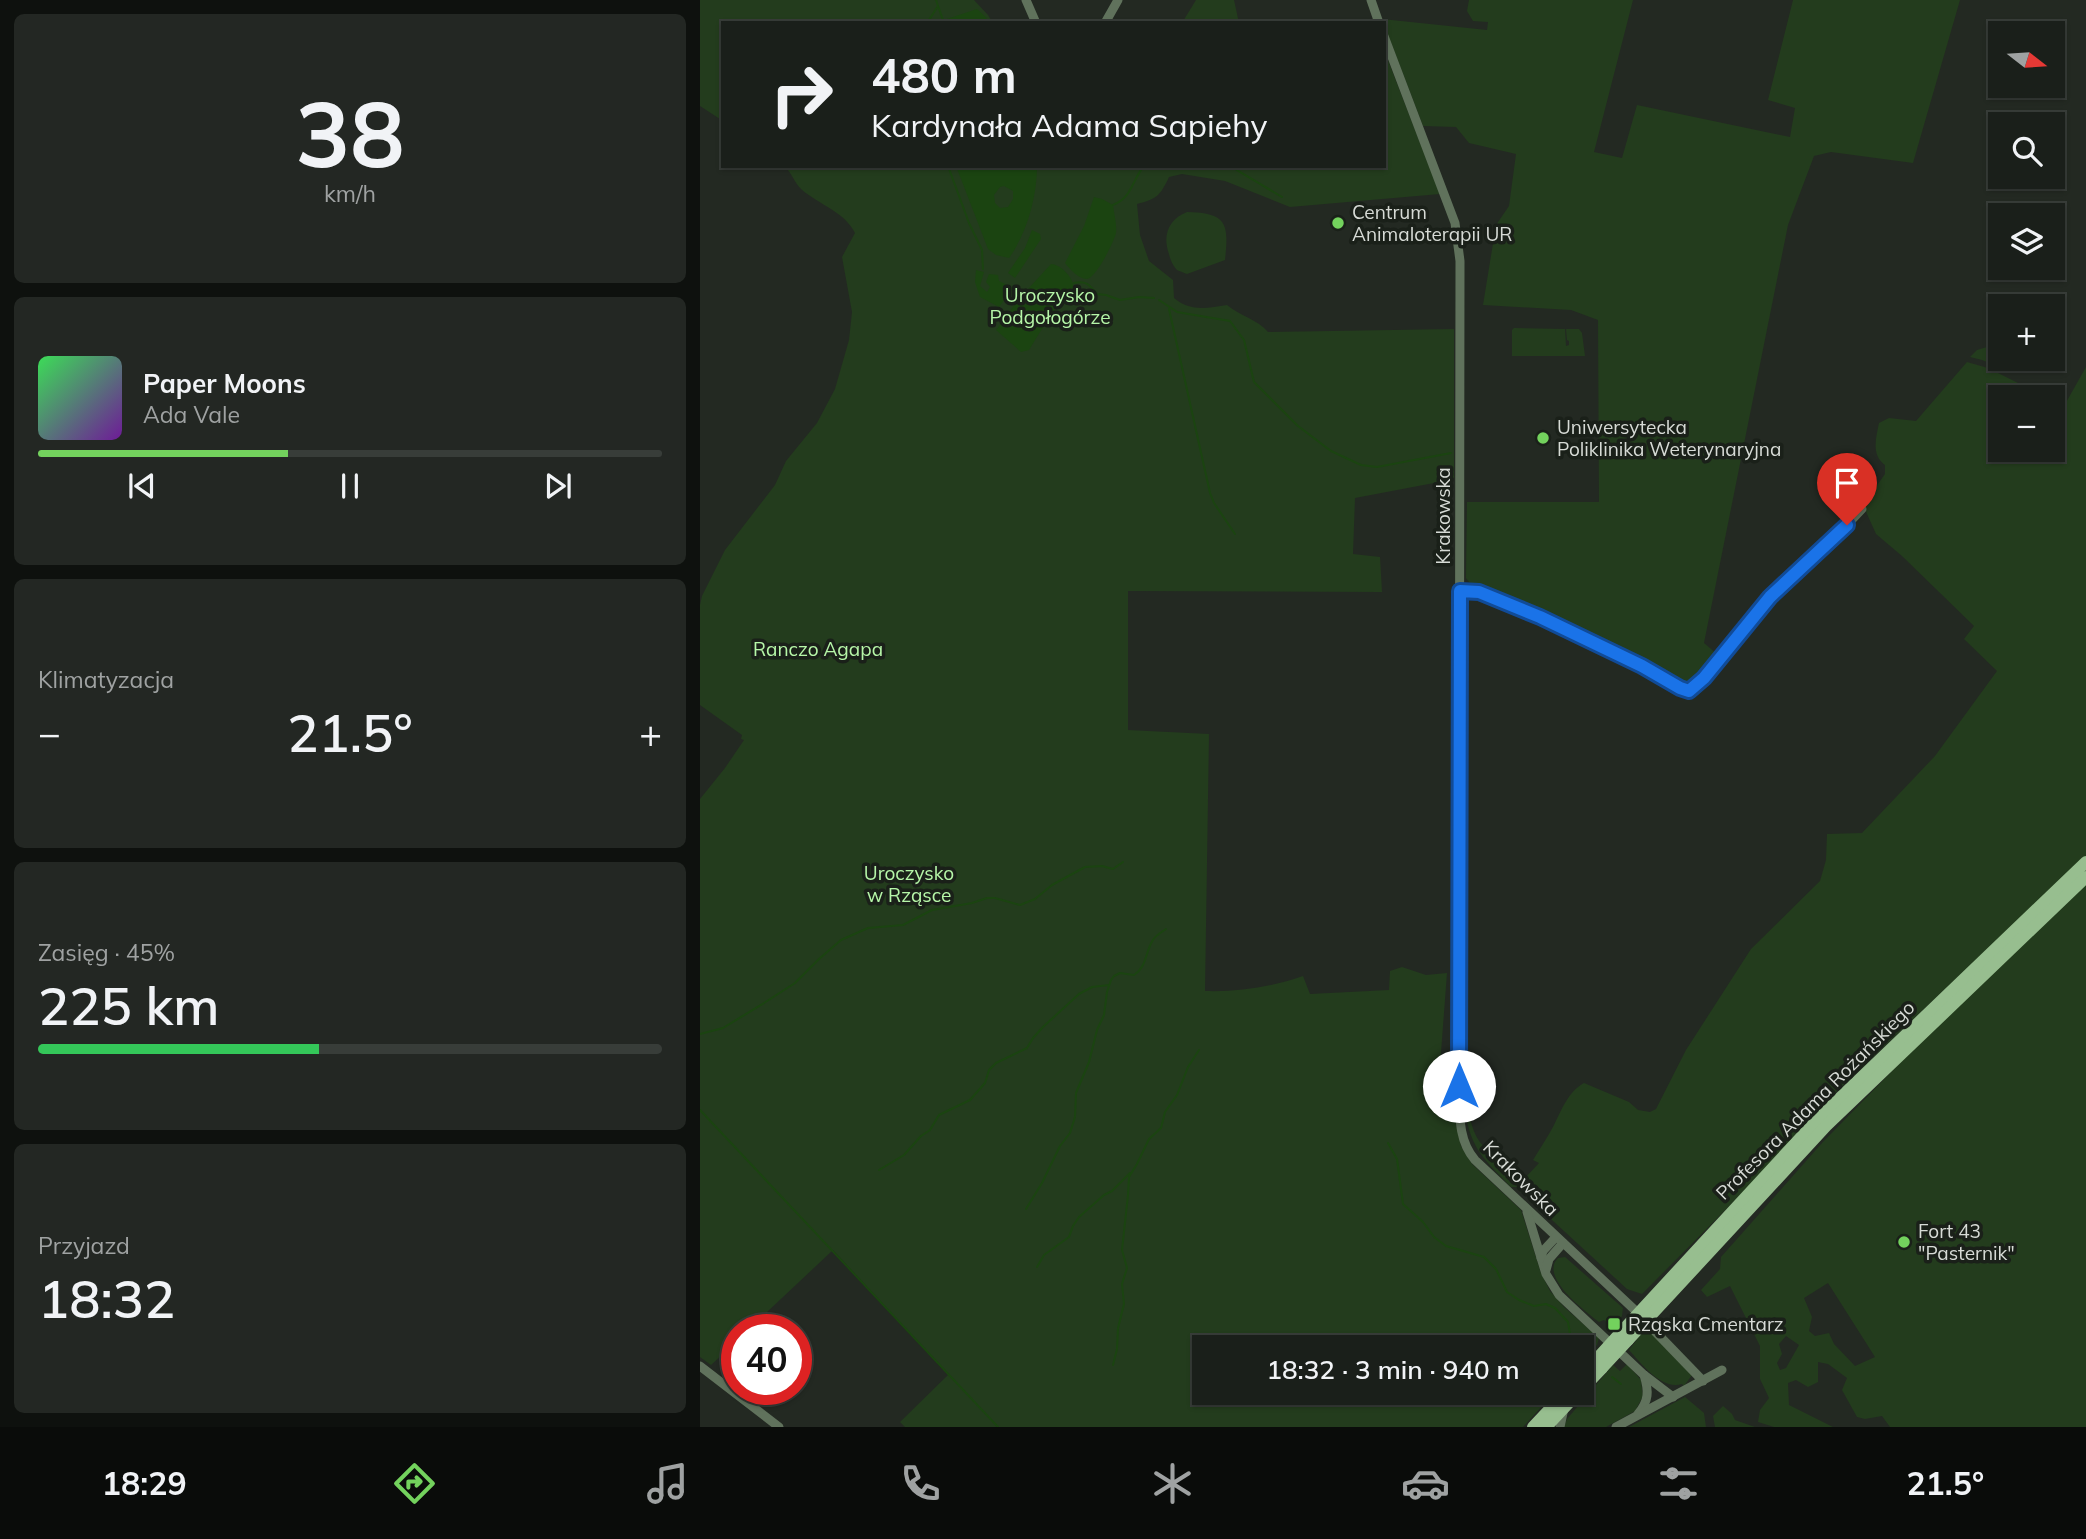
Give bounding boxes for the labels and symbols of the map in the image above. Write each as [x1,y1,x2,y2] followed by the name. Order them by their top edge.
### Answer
[1988,21,2065,98] north arrow
[1352,200,1513,246] place label: Centrum Animaloterapii UR
[1330,215,1346,231] marker: Centrum Animaloterapii UR
[989,283,1111,329] park label: Uroczysko Podgołogórze
[1557,415,1781,461] place label: Uniwersytecka Poliklinika Weterynaryjna
[1535,430,1551,446] marker: Uniwersytecka Poliklinika Weterynaryjna
[1817,453,1877,525] pin
[1431,467,1455,565] street label: Krakowska
[753,637,883,661] park label: Ranczo Agapa
[864,861,954,907] park label: Uroczysko w Rząsce
[1710,995,1920,1205] street label: Profesora Adama Rożańskiego
[1422,1049,1496,1123] position arrow
[1478,1135,1564,1221] street label: Krakowska
[1918,1219,2015,1265] place label: Fort 43 "Pasternik"
[1896,1234,1912,1250] marker: Fort 43 "Pasternik"
[1628,1312,1784,1336] place label: Rząska Cmentarz
[721,1314,812,1405] speed limit sign: 40
[1606,1316,1622,1332] marker: Rząska Cmentarz

